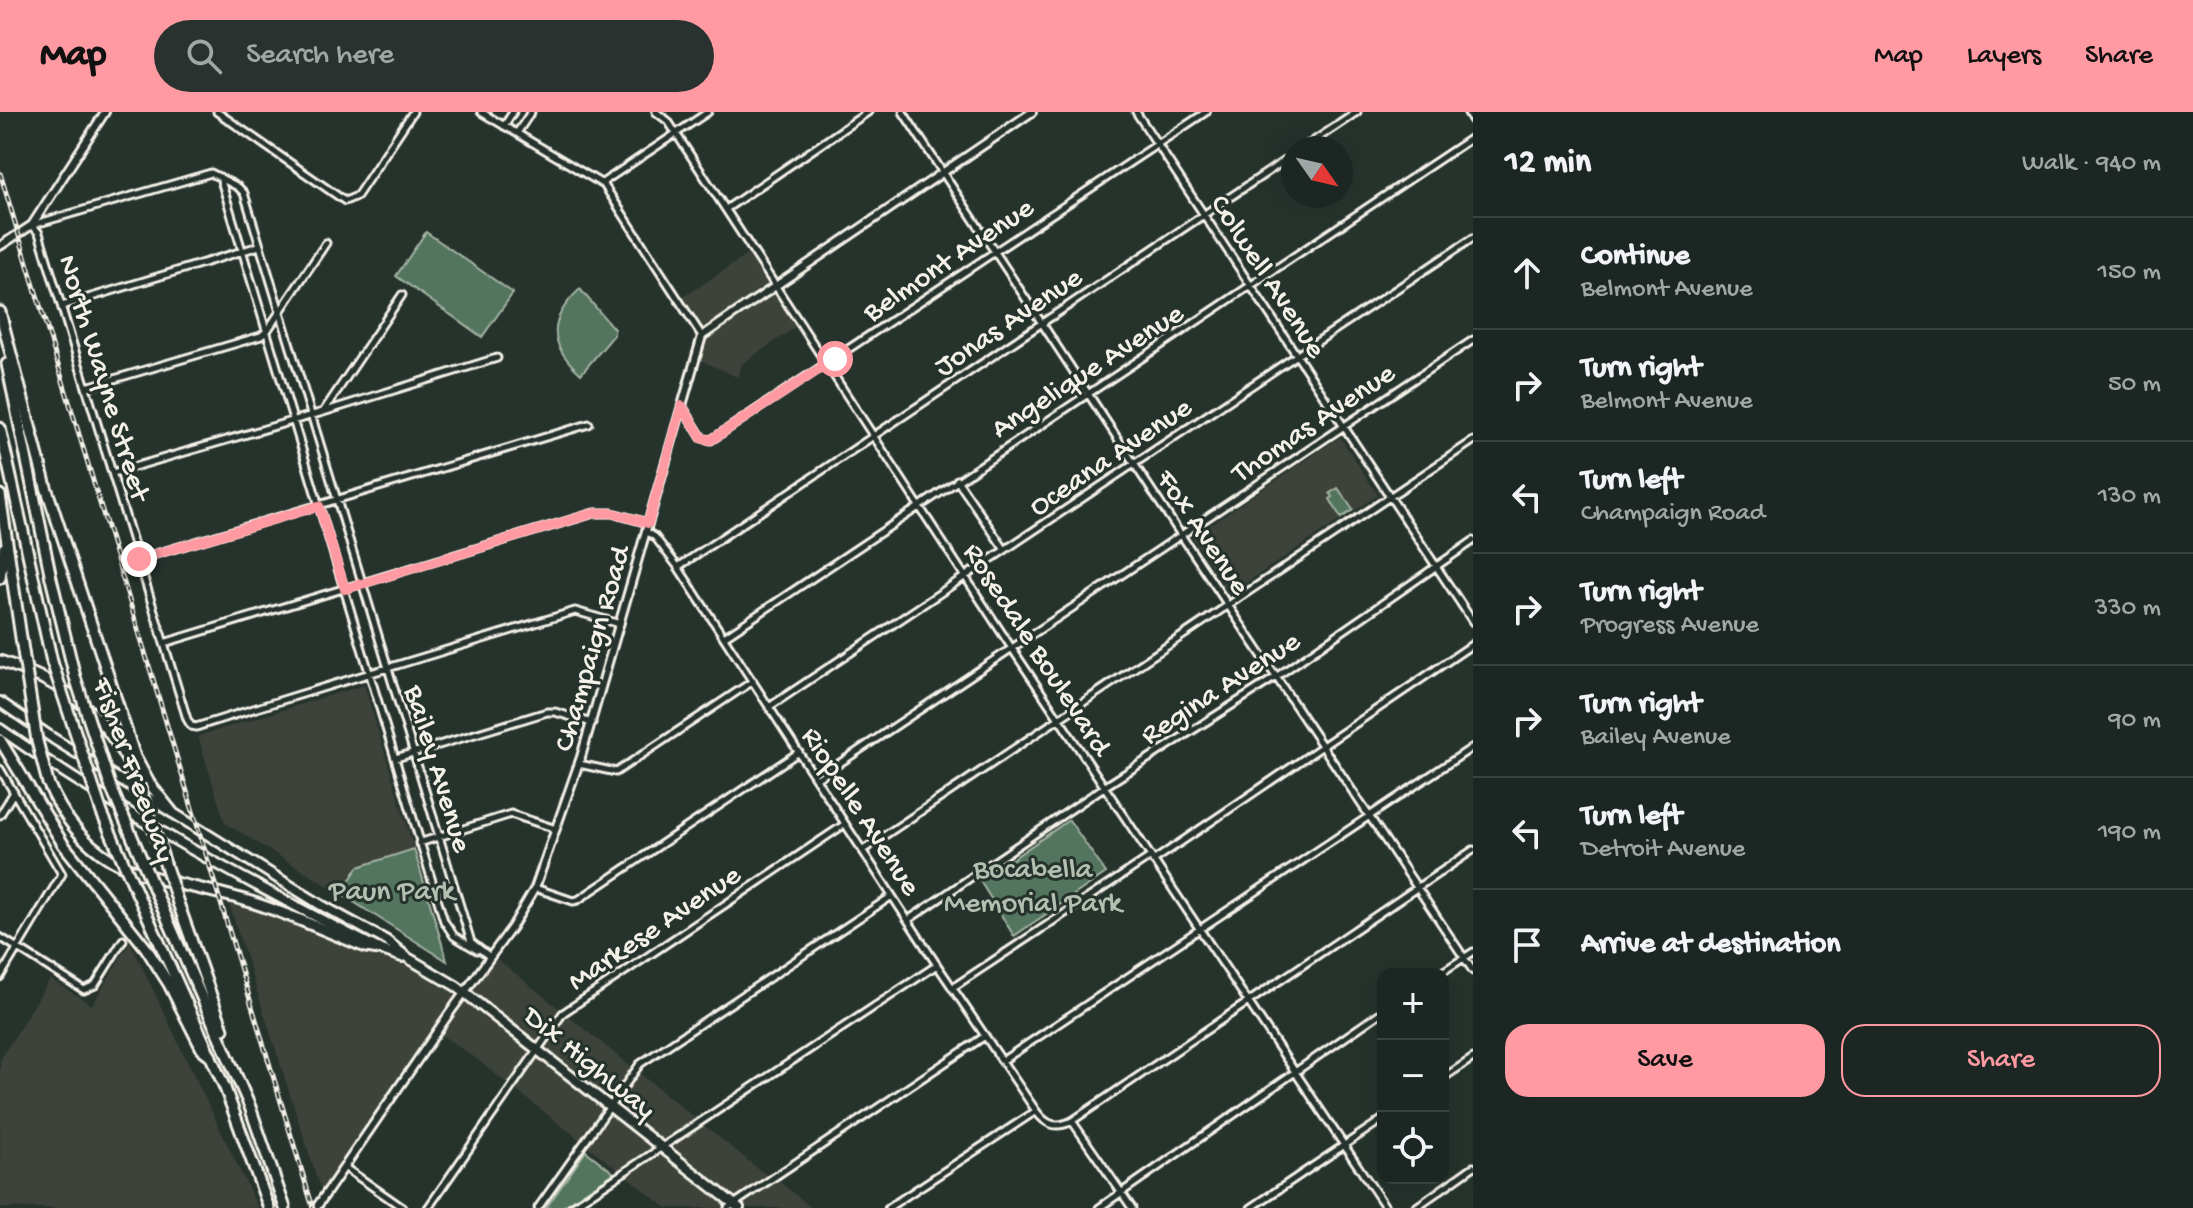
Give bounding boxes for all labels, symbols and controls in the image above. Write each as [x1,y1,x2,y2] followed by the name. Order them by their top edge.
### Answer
[154,20,714,92] search box
[40,34,106,78] text: Map
[182,34,226,78] icon: search
[246,39,394,74] text: Search here
[1874,40,1923,73] text: Map
[1967,40,2041,73] text: Layers
[2085,40,2153,73] text: Share
[1281,136,1353,208] north arrow
[1505,144,1591,184] text: 12 min
[2022,149,2161,180] text: Walk · 940 m
[1200,189,1332,366] street label: Colwell Avenue
[857,192,1042,332] street label: Belmont Avenue
[1581,240,1690,275] text: Continue
[48,251,157,508] street label: North Wayne Street
[1505,251,1549,295] icon: ahead
[2097,258,2161,289] text: 150 m
[929,261,1091,386] street label: Jonas Avenue
[1581,275,1753,306] text: Belmont Avenue
[986,297,1192,448] street label: Angelique Avenue
[817,341,853,377] route start
[1581,352,1701,387] text: Turn right
[1224,357,1403,493] street label: Thomas Avenue
[1505,363,1549,407] icon: right
[2108,370,2161,401] text: 50 m
[1581,387,1753,418] text: Belmont Avenue
[1024,391,1200,526] street label: Oceana Avenue
[1146,463,1256,603] street label: Fox Avenue
[1581,464,1682,499] text: Turn left
[1505,475,1549,519] icon: left
[2098,482,2161,513] text: 130 m
[1581,499,1765,530] text: Champaign Road
[953,538,1118,765] street label: Rosedale Boulevard
[548,540,641,756] street label: Champaign Road
[121,541,157,577] route end
[1581,576,1701,611] text: Turn right
[1505,587,1549,631] icon: right
[2095,594,2161,625] text: 330 m
[1581,611,1759,642] text: Progress Avenue
[1135,625,1308,754] street label: Regina Avenue
[82,673,181,868] street label: Fisher Freeway
[393,681,478,857] street label: Bailey Avenue
[1581,688,1701,723] text: Turn right
[1505,699,1549,743] icon: right
[2109,706,2161,737] text: 90 m
[792,722,927,904] street label: Riopelle Avenue
[1581,723,1731,754] text: Bailey Avenue
[1581,800,1682,835] text: Turn left
[1505,811,1549,855] icon: left
[2098,818,2161,849] text: 190 m
[1581,835,1745,866] text: Detroit Avenue
[944,854,1125,923] park label: Bocabella Memorial Park
[562,859,749,1000] street label: Markese Avenue
[328,876,458,911] park label: Paun Park
[1505,923,1549,967] icon: arrive
[1581,928,1841,963] text: Arrive at destination
[1377,968,1449,1184] map controls
[1377,968,1449,1040] button: +
[513,999,662,1129] street label: Dix Highway
[1505,1024,1825,1097] button: Save
[1841,1024,2161,1097] button: Share
[1377,1040,1449,1112] button: −
[1377,1112,1449,1184] button: locate

